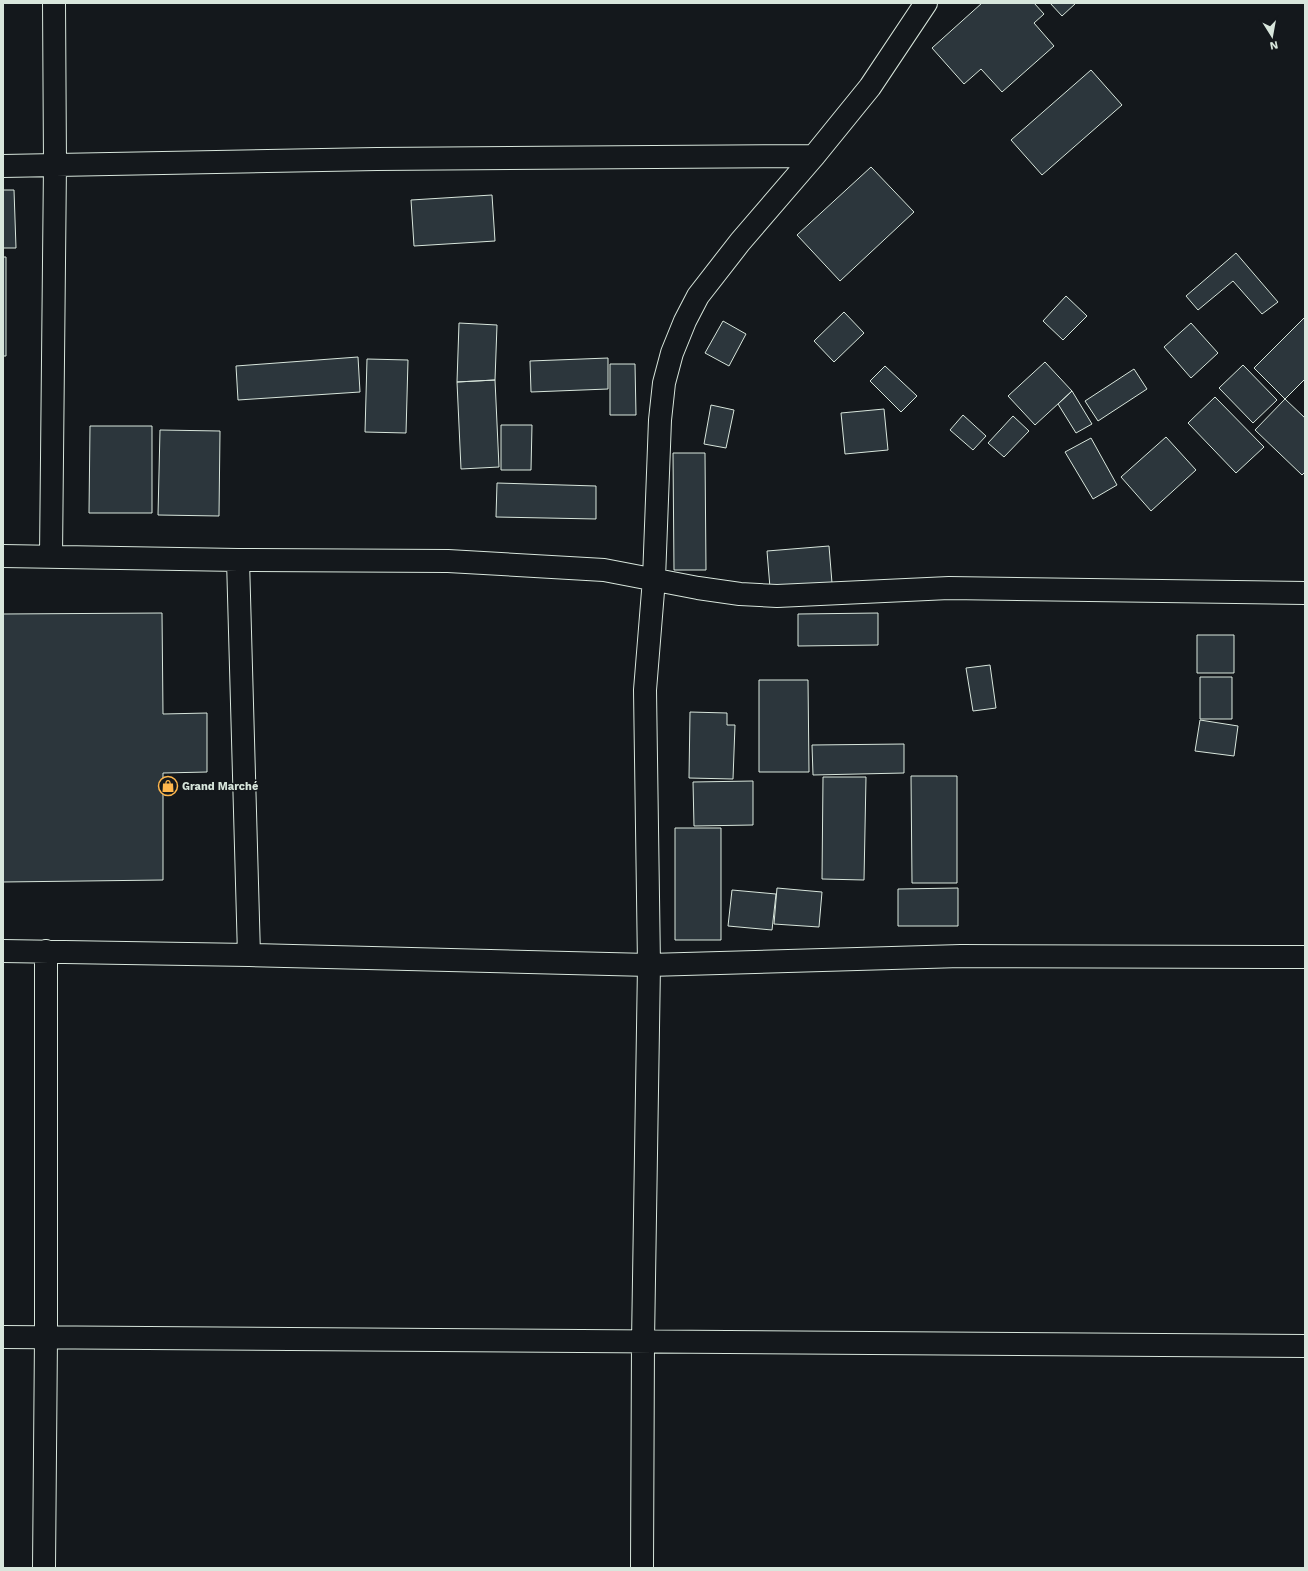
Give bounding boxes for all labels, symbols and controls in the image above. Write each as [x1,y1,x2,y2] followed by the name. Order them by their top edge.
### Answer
[1252,16,1292,56] north arrow
[1269,38,1279,52] text: N
[157,775,179,797] shop icon: Grand Marché
[182,780,258,793] place label: Grand Marché

